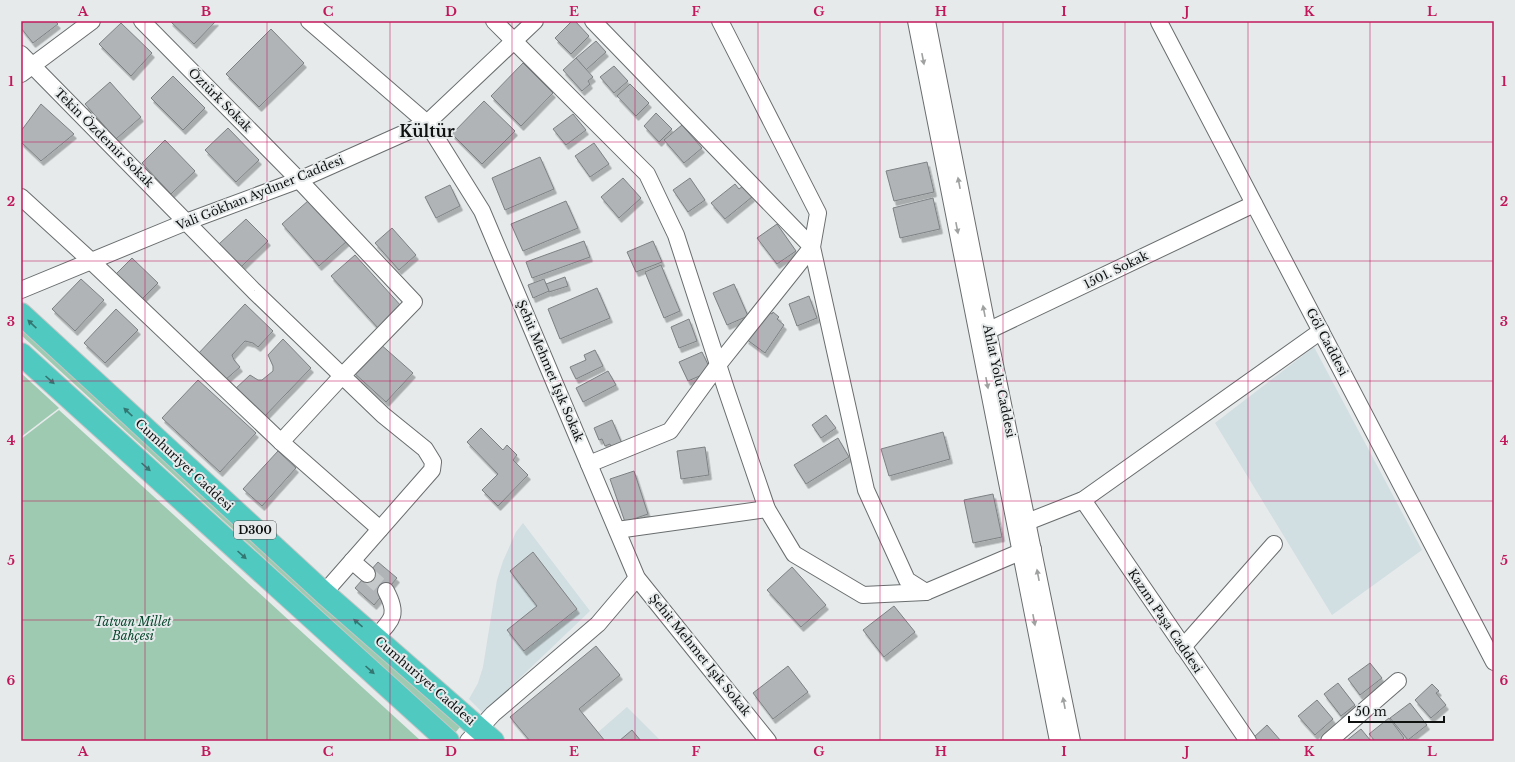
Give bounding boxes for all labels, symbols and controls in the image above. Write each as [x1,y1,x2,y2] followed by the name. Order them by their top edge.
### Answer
[77,3,89,20] text: A
[201,3,211,20] text: B
[323,3,334,20] text: C
[445,3,457,20] text: D
[569,3,579,20] text: E
[692,3,701,20] text: F
[813,3,825,20] text: G
[935,3,947,20] text: H
[1061,3,1067,20] text: I
[1181,3,1190,20] text: J
[1304,3,1315,20] text: K
[1427,3,1437,20] text: L
[921,53,927,65] one-way arrow
[185,64,256,135] street label: Öztürk Sokak
[8,73,14,90] text: 1
[1501,73,1507,90] text: 1
[52,84,158,191] street label: Tekin Özdemir Sokak
[399,121,455,141] district label: Kültür
[173,152,346,233] street label: Vali Gökhan Aydıner Caddesi
[956,177,962,189] one-way arrow
[7,193,15,210] text: 2
[1500,193,1508,210] text: 2
[954,222,960,234] one-way arrow
[1081,247,1151,292] street label: 1501. Sokak
[514,298,587,445] street label: Şehit Mehmet Işık Sokak
[981,305,987,317] one-way arrow
[1303,305,1352,378] street label: Göl Caddesi
[7,313,15,330] text: 3
[1500,313,1508,330] text: 3
[27,320,37,329] one-way arrow
[980,322,1019,439] street label: Ahlat Yolu Caddesi
[45,375,55,385] one-way arrow
[984,377,990,389] one-way arrow
[123,408,133,417] one-way arrow
[133,416,236,514] street label: Cumhuriyet Caddesi
[7,432,16,449] text: 4
[1500,432,1509,449] text: 4
[141,463,151,472] one-way arrow
[234,521,276,539] road number: D300
[237,550,248,559] one-way arrow
[7,552,15,569] text: 5
[1500,552,1508,569] text: 5
[1125,566,1206,676] street label: Kazım Paşa Caddesi
[1035,569,1041,582] one-way arrow
[646,591,755,719] street label: Şehit Mehmet Işık Sokak
[94,614,172,643] park label: Tatvan Millet Bahçesi
[1031,614,1037,627] one-way arrow
[353,618,363,627] one-way arrow
[372,633,478,728] street label: Cumhuriyet Caddesi
[365,666,375,675] one-way arrow
[7,672,16,689] text: 6
[1500,672,1509,689] text: 6
[1060,697,1066,709] one-way arrow
[1349,698,1444,724] scale bar
[1355,704,1387,719] text: 50 m
[77,743,89,760] text: A
[201,743,211,760] text: B
[323,743,334,760] text: C
[445,743,457,760] text: D
[569,743,579,760] text: E
[692,743,701,760] text: F
[813,743,825,760] text: G
[935,743,947,760] text: H
[1061,743,1067,760] text: I
[1181,743,1190,760] text: J
[1304,743,1315,760] text: K
[1427,743,1437,760] text: L

